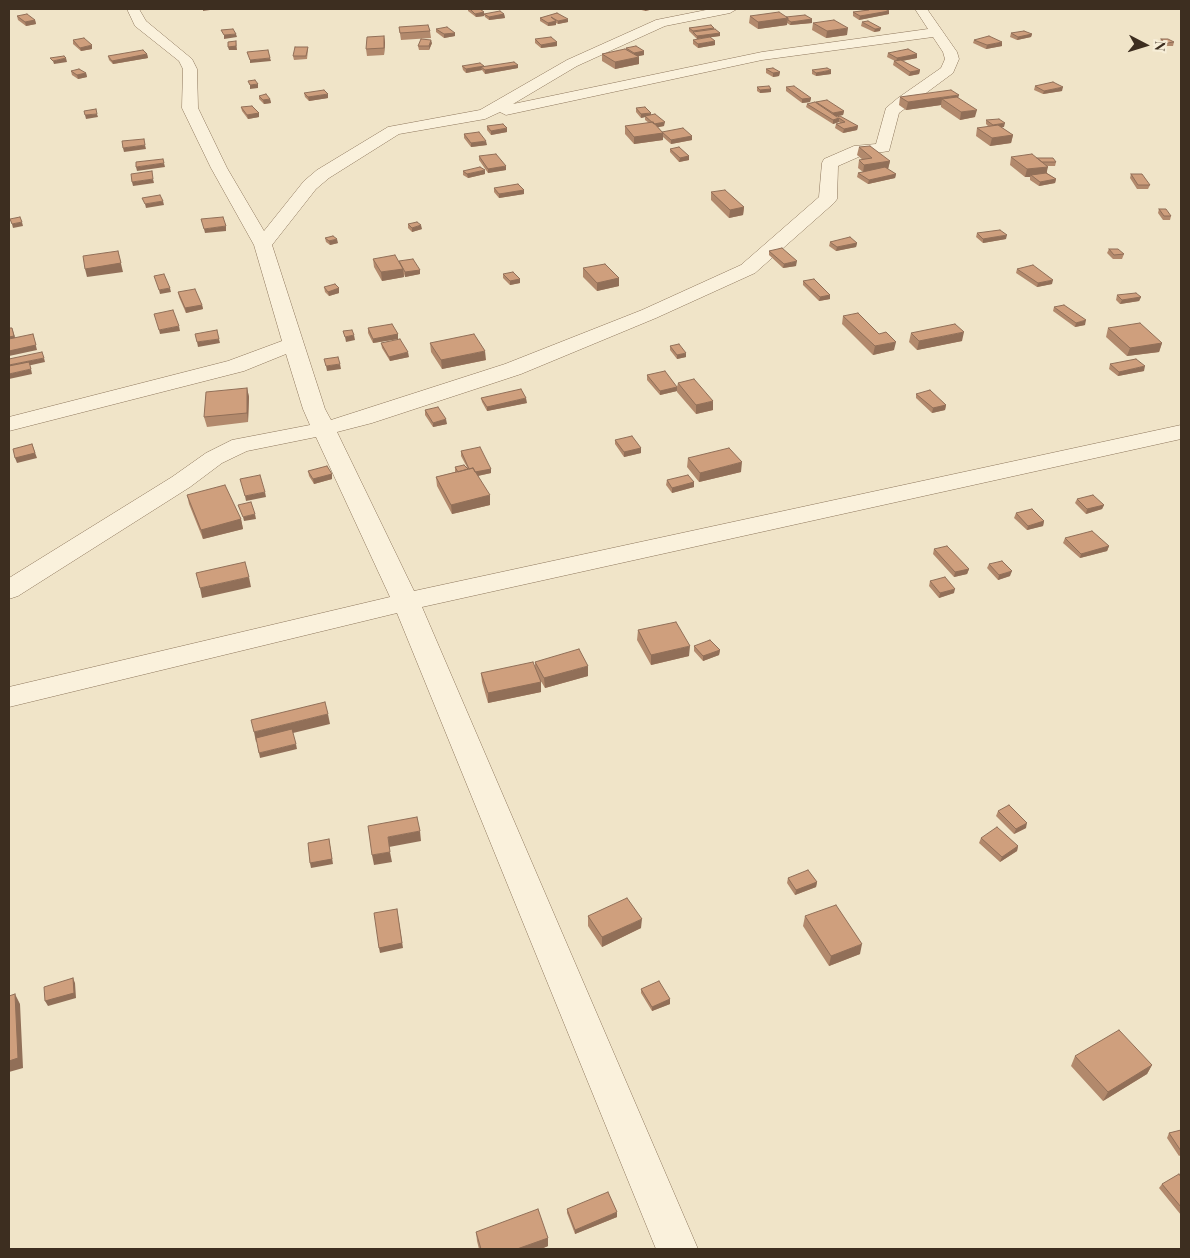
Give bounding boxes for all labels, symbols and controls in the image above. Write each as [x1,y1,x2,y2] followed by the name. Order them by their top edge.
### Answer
[1120,20,1170,70] north arrow
[1151,40,1170,52] text: N

